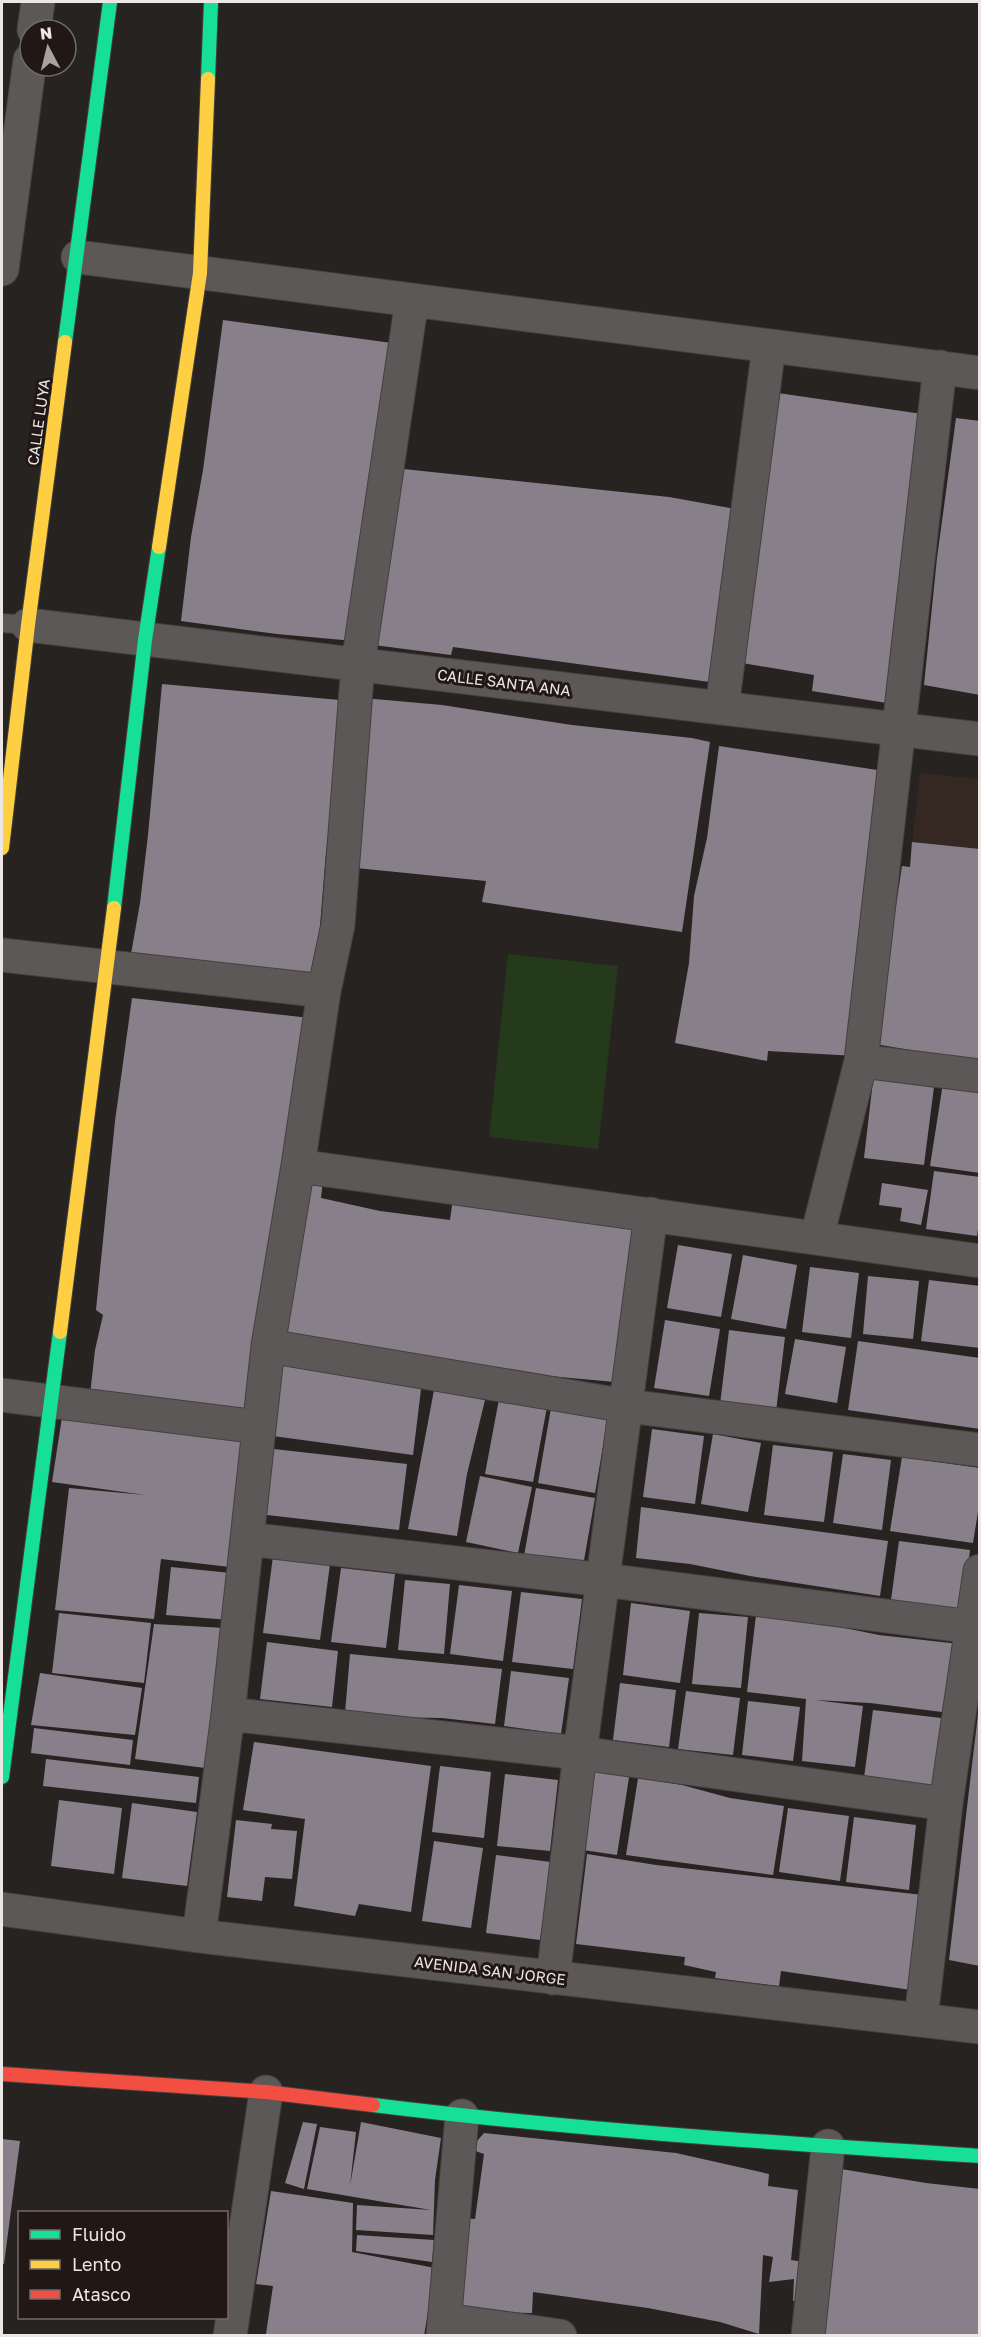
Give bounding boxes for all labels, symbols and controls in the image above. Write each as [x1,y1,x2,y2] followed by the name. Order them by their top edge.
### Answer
[18,18,78,78] north arrow
[39,22,53,44] text: N
[23,378,53,466] street label: CALLE LUYA
[436,665,572,699] street label: CALLE SANTA ANA
[413,1952,567,1988] street label: AVENIDA SAN JORGE
[18,2211,228,2319] legend
[72,2223,126,2245] text: Fluido
[72,2253,121,2275] text: Lento
[72,2283,131,2305] text: Atasco

